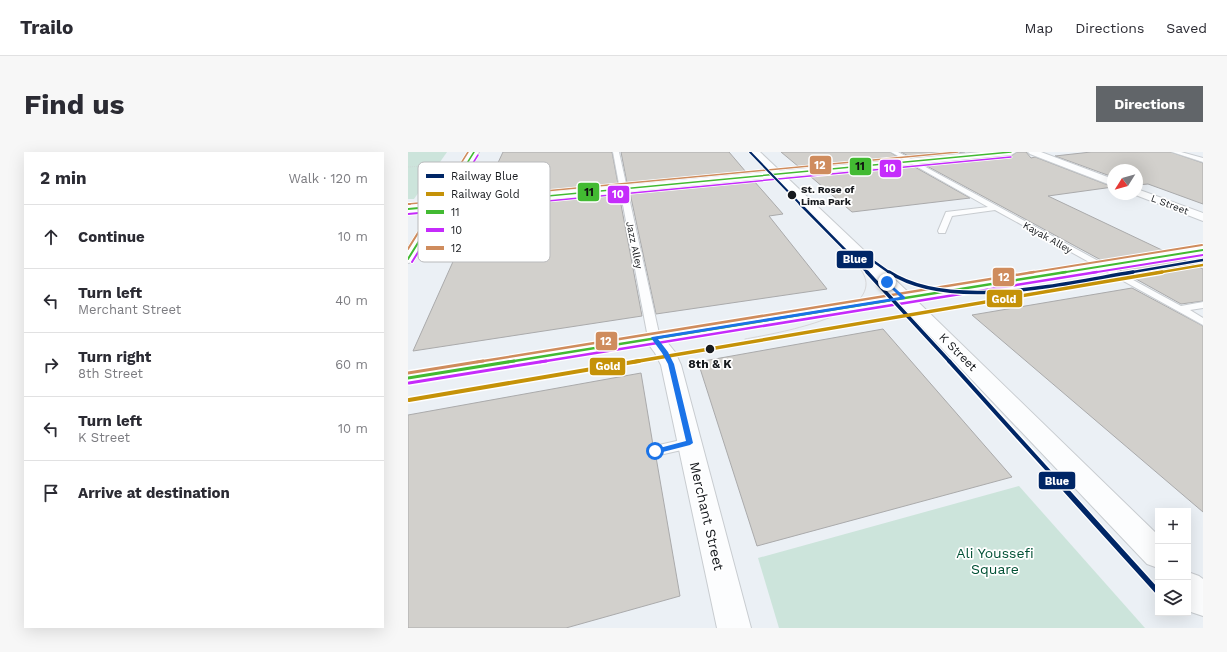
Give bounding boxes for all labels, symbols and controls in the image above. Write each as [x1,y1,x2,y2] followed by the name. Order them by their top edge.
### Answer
[20,16,73,39] text: Trailo
[1025,20,1053,36] text: Map
[1075,20,1144,36] text: Directions
[1166,20,1207,36] text: Saved
[1096,86,1203,122] button: Directions
[24,88,124,121] text: Find us
[809,155,832,175] line badge: 12
[849,157,872,176] line badge: 11
[814,159,826,172] text: 12
[879,159,902,178] line badge: 10
[855,160,865,173] text: 11
[418,162,550,262] legend
[884,162,896,175] text: 10
[1107,164,1143,200] north arrow
[40,168,86,188] text: 2 min
[451,170,518,183] text: Railway Blue
[289,171,368,186] text: Walk · 120 m
[577,182,600,202] line badge: 11
[801,184,855,207] place label: St. Rose of Lima Park
[607,185,630,204] line badge: 10
[584,186,594,199] text: 11
[451,188,520,201] text: Railway Gold
[612,188,624,201] text: 10
[786,189,798,201] marker: St. Rose of Lima Park
[1150,192,1191,217] street label: L Street
[451,206,460,219] text: 11
[1021,219,1075,256] street label: Kayak Alley
[624,220,645,271] street label: Jazz Alley
[451,224,462,237] text: 10
[40,226,62,248] icon: ahead
[78,228,145,246] text: Continue
[338,229,368,244] text: 10 m
[451,242,462,255] text: 12
[836,250,874,269] line badge: Blue
[843,253,867,266] text: Blue
[992,267,1015,287] line badge: 12
[998,271,1010,284] text: 12
[878,273,896,291] route end
[78,284,142,302] text: Turn left
[986,289,1023,308] line badge: Gold
[40,290,62,312] icon: left
[335,293,368,308] text: 40 m
[991,293,1017,306] text: Gold
[78,302,181,317] text: Merchant Street
[936,330,980,374] street label: K Street
[595,331,618,351] line badge: 12
[600,335,612,348] text: 12
[704,343,716,355] marker: 8th & K
[78,348,151,366] text: Turn right
[40,354,62,376] icon: right
[335,357,368,372] text: 60 m
[589,357,626,376] line badge: Gold
[688,357,732,371] place label: 8th & K
[595,360,621,373] text: Gold
[78,366,143,381] text: 8th Street
[78,412,142,430] text: Turn left
[40,418,62,440] icon: left
[338,421,368,436] text: 10 m
[78,430,130,445] text: K Street
[646,442,664,460] route start
[687,460,727,572] street label: Merchant Street
[1038,471,1076,490] line badge: Blue
[1045,475,1069,488] text: Blue
[40,482,62,504] icon: arrive
[78,484,230,502] text: Arrive at destination
[1155,508,1191,616] map controls
[1155,508,1191,544] button: +
[1155,544,1191,580] button: −
[956,545,1034,577] park label: Ali Youssefi Square
[1155,580,1191,616] button: layers

